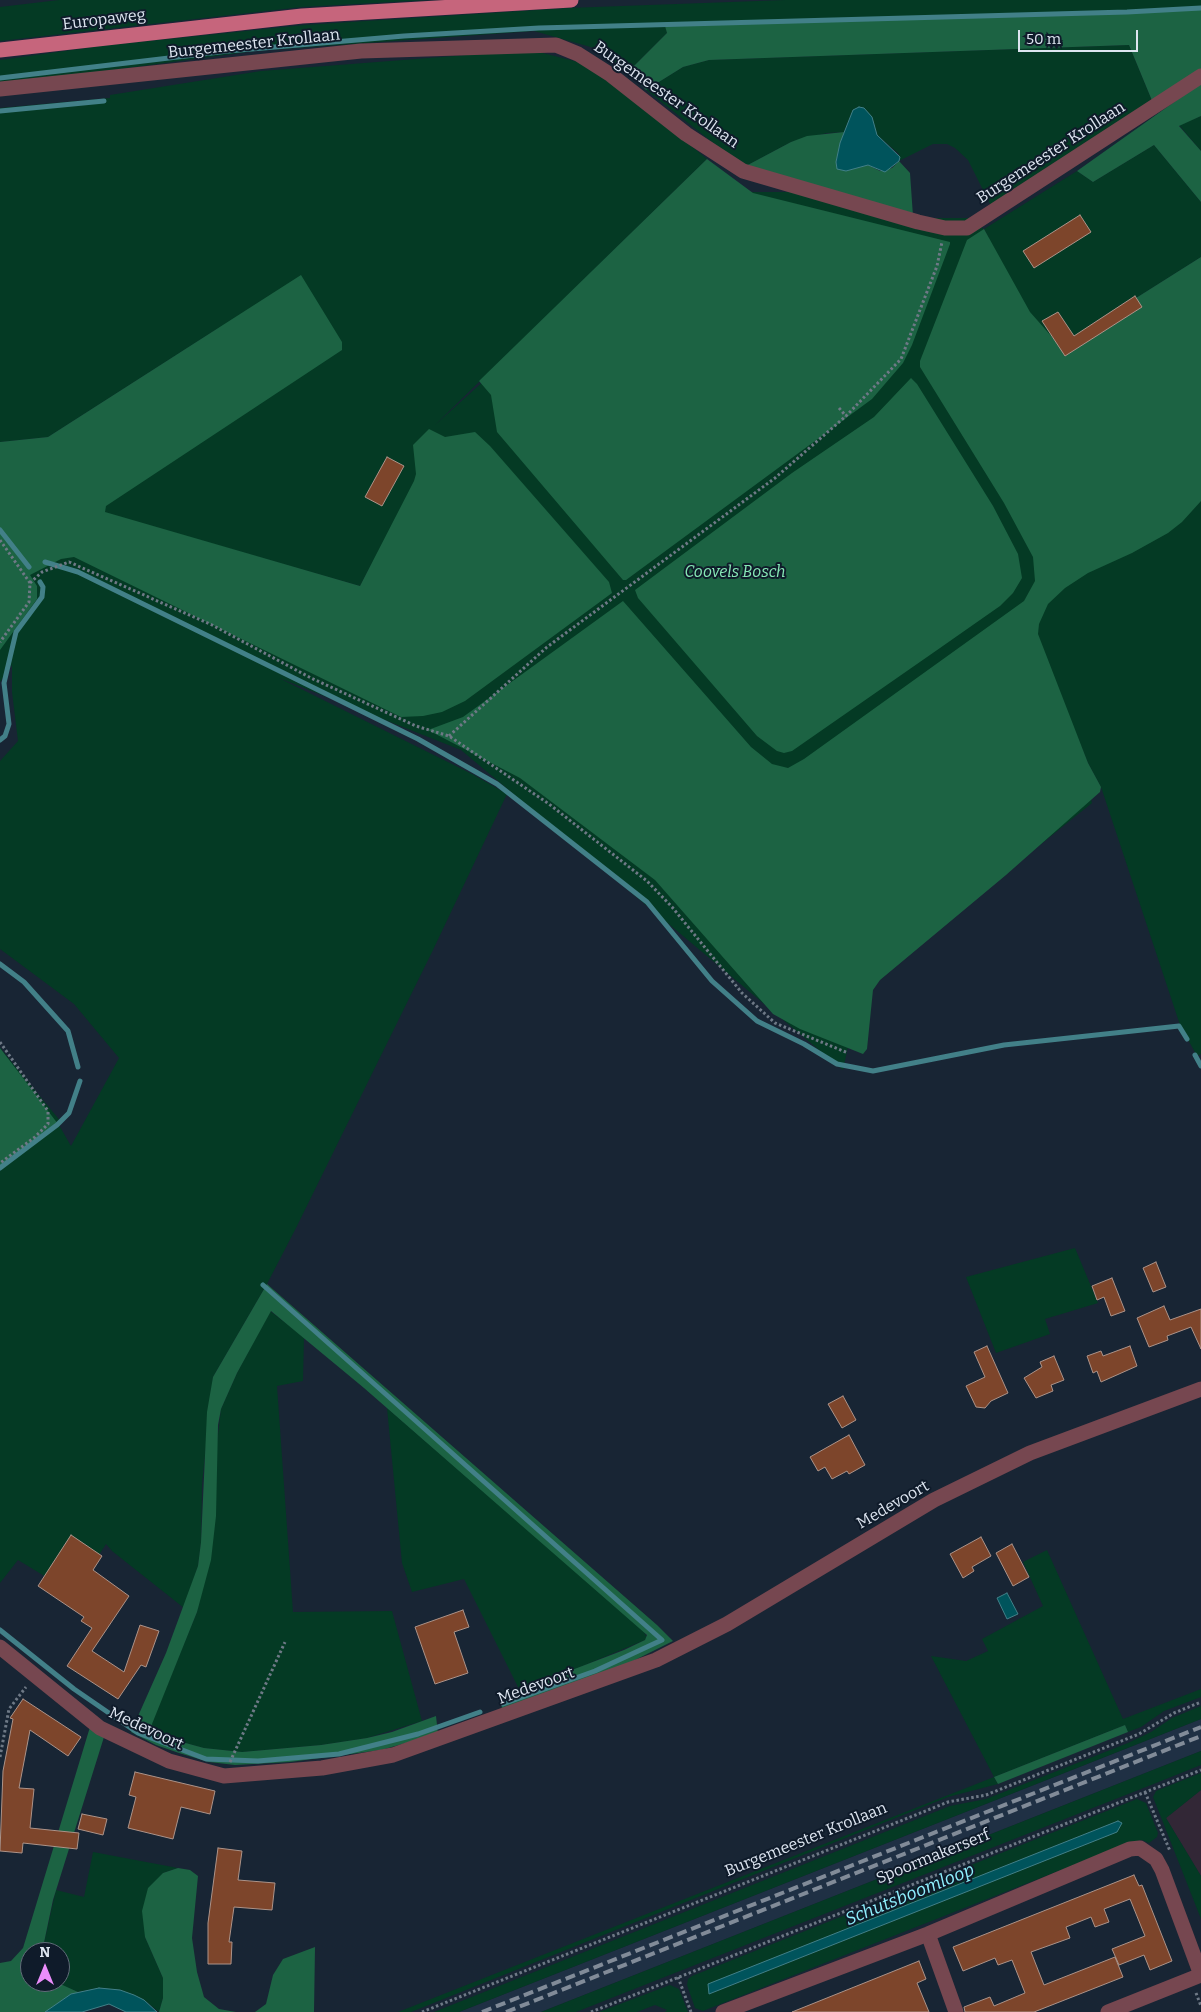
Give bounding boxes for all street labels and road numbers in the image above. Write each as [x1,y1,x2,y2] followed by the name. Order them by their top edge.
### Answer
[61,5,147,35] street label: Europaweg
[167,25,341,63] street label: Burgemeester Krollaan
[590,38,742,152] street label: Burgemeester Krollaan
[973,98,1129,208] street label: Burgemeester Krollaan
[854,1477,932,1533] street label: Medevoort
[495,1663,577,1709] street label: Medevoort
[106,1703,186,1755] street label: Medevoort
[722,1799,890,1881] street label: Burgemeester Krollaan
[873,1825,993,1889] street label: Spoormakerserf

